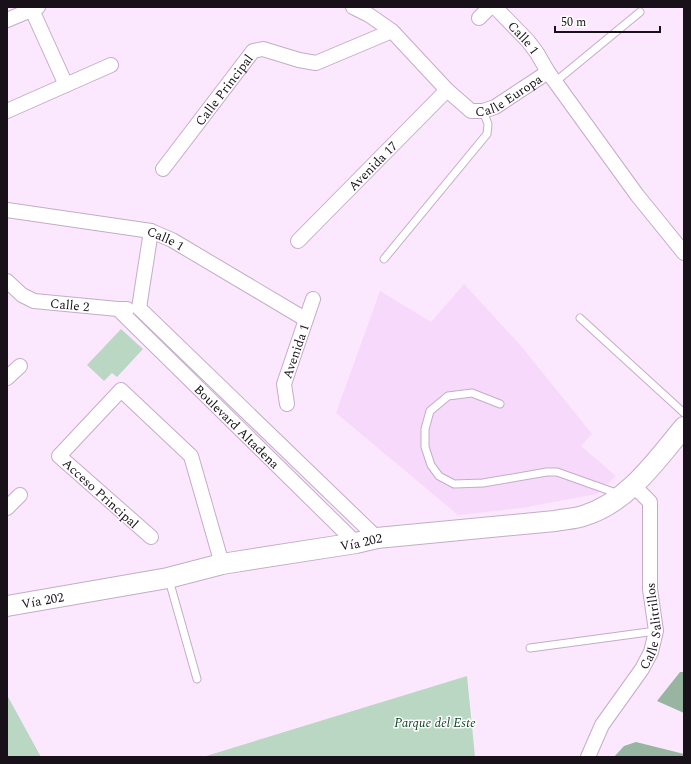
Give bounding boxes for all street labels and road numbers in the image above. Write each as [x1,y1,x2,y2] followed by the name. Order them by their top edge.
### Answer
[503,17,544,59] street label: Calle 1
[190,50,259,130] street label: Calle Principal
[475,69,547,122] street label: Calle Europa
[344,137,403,196] street label: Avenida 17
[144,221,188,256] street label: Calle 1
[49,294,90,317] street label: Calle 2
[278,321,315,382] street label: Avenida 1
[189,380,284,474] street label: Boulevard Altadena
[58,454,143,534] street label: Acceso Principal
[339,529,383,556] street label: Vía 202
[634,583,667,673] street label: Calle Salitrillos
[20,587,65,614] street label: Vía 202

